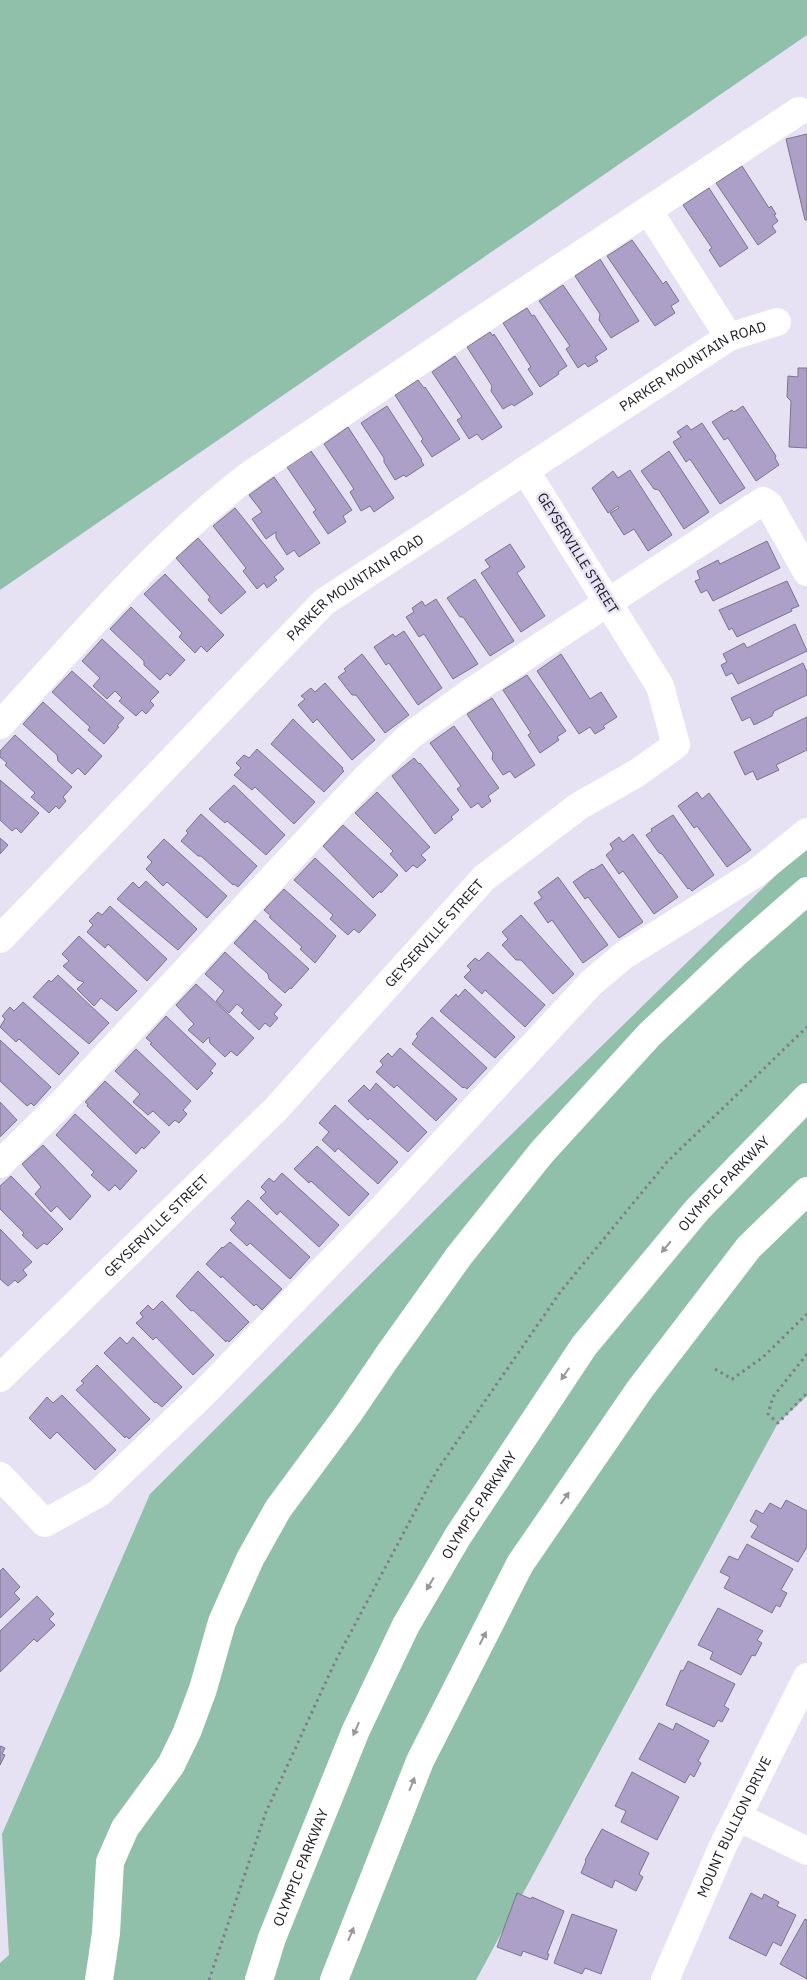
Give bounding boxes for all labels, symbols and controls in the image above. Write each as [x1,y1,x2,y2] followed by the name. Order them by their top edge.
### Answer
[616,317,768,415] street label: PARKER MOUNTAIN ROAD
[533,489,623,617] street label: GEYSERVILLE STREET
[283,530,427,645] street label: PARKER MOUNTAIN ROAD
[381,875,488,991] street label: GEYSERVILLE STREET
[674,1131,774,1235] street label: OLYMPIC PARKWAY
[100,1171,212,1281] street label: GEYSERVILLE STREET
[661,1241,672,1254] one-way arrow
[560,1367,570,1381] one-way arrow
[437,1447,521,1562] street label: OLYMPIC PARKWAY
[560,1491,570,1505] one-way arrow
[425,1578,434,1591] one-way arrow
[479,1630,487,1645] one-way arrow
[352,1722,360,1736] one-way arrow
[693,1753,775,1900] street label: MOUNT BULLION DRIVE
[408,1776,416,1791] one-way arrow
[269,1805,333,1929] street label: OLYMPIC PARKWAY
[348,1927,355,1942] one-way arrow

